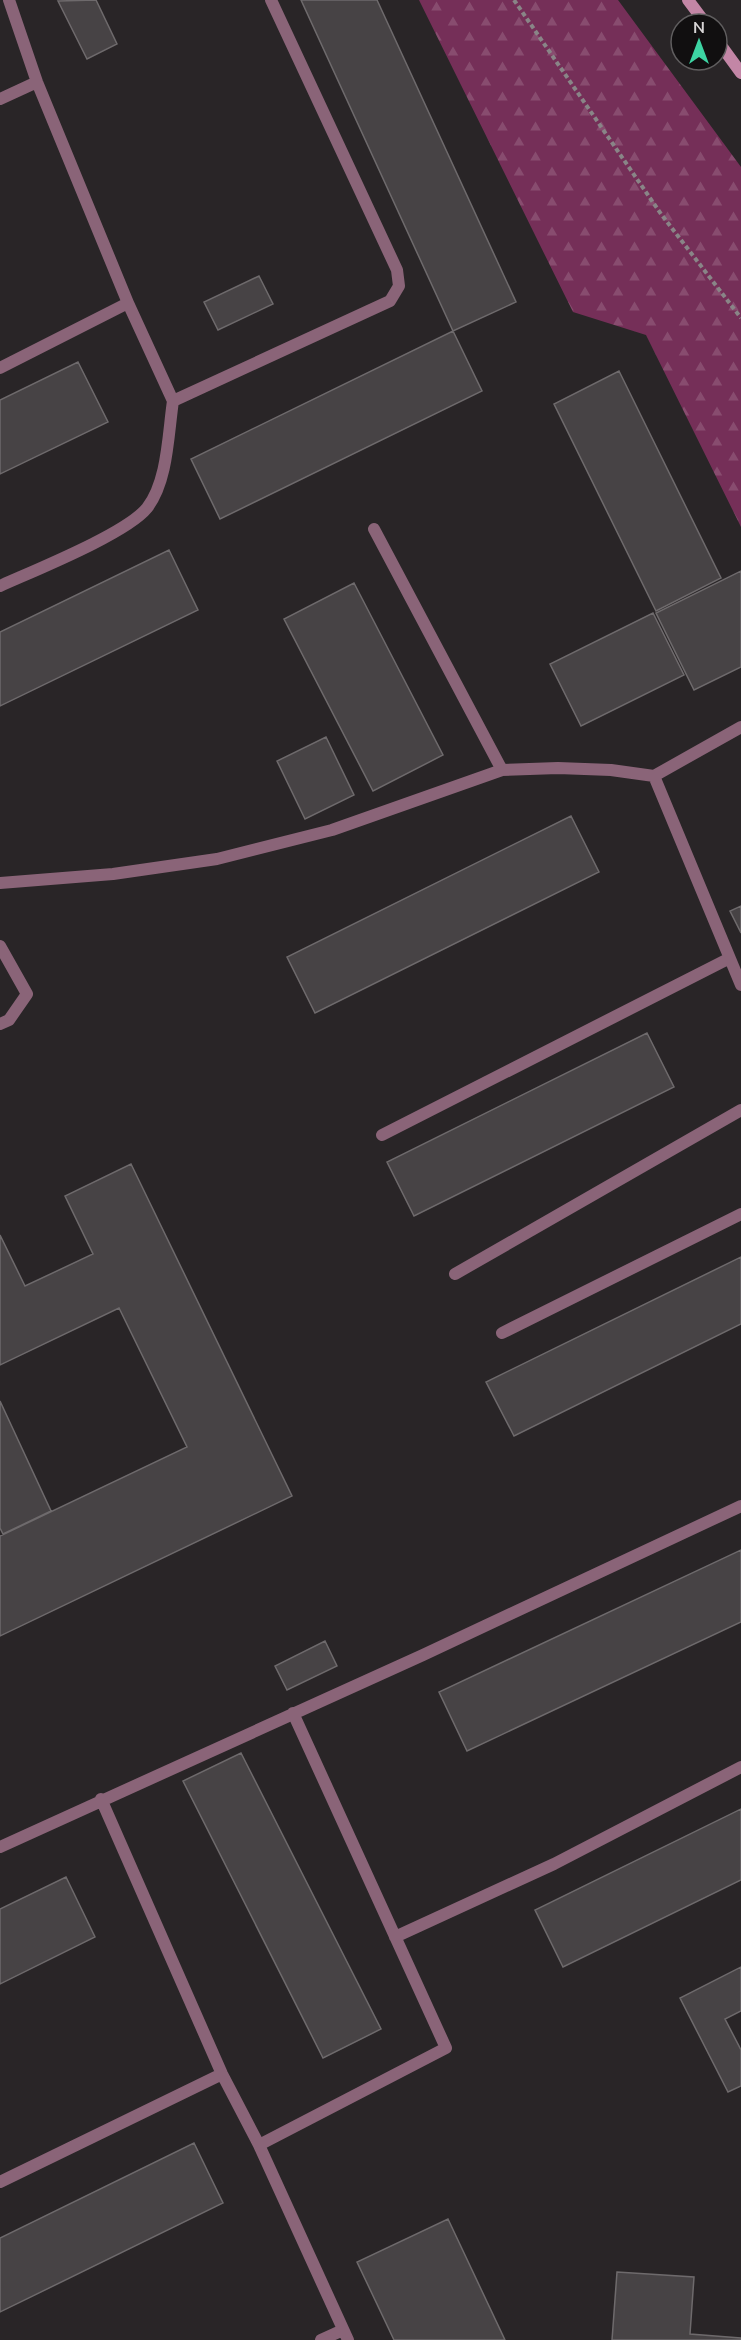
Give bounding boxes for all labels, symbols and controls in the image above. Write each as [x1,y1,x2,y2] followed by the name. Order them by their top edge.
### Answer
[669,12,729,72] north arrow
[693,17,705,39] text: N

